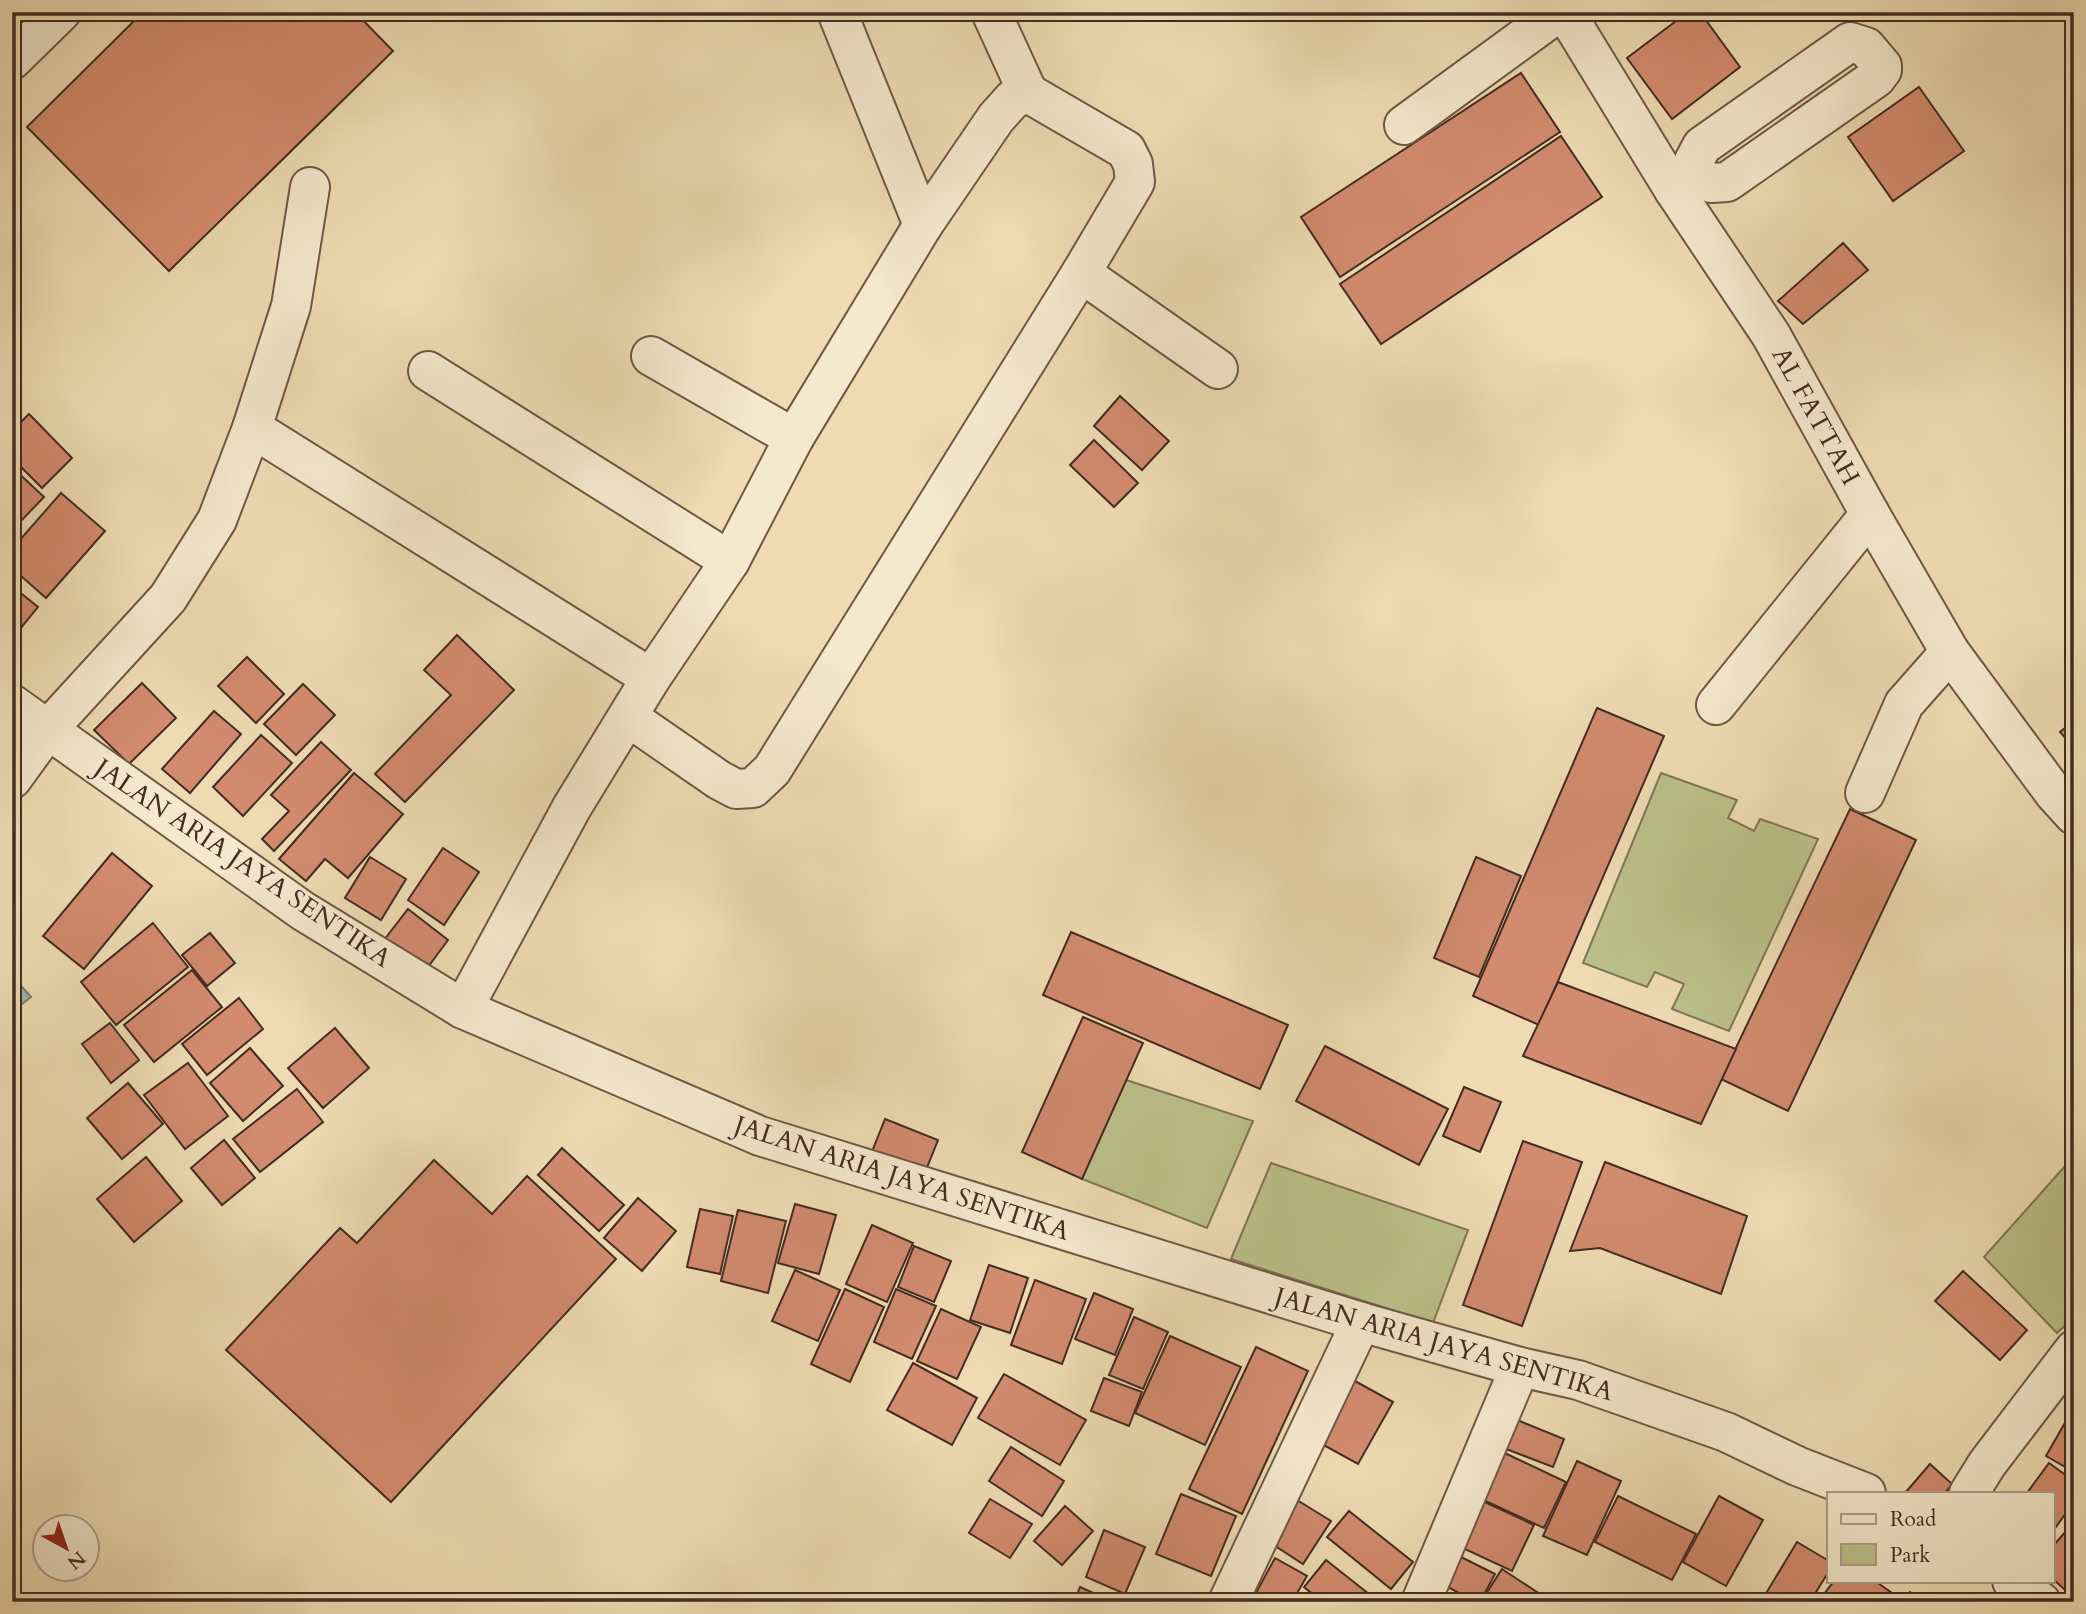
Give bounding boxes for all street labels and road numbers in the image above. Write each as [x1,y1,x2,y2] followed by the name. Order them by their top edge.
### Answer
[1764,341,1868,491] street label: AL FATTAH
[85,748,399,976] street label: JALAN ARIA JAYA SENTIKA
[726,1106,1075,1249] street label: JALAN ARIA JAYA SENTIKA
[1267,1278,1618,1409] street label: JALAN ARIA JAYA SENTIKA

